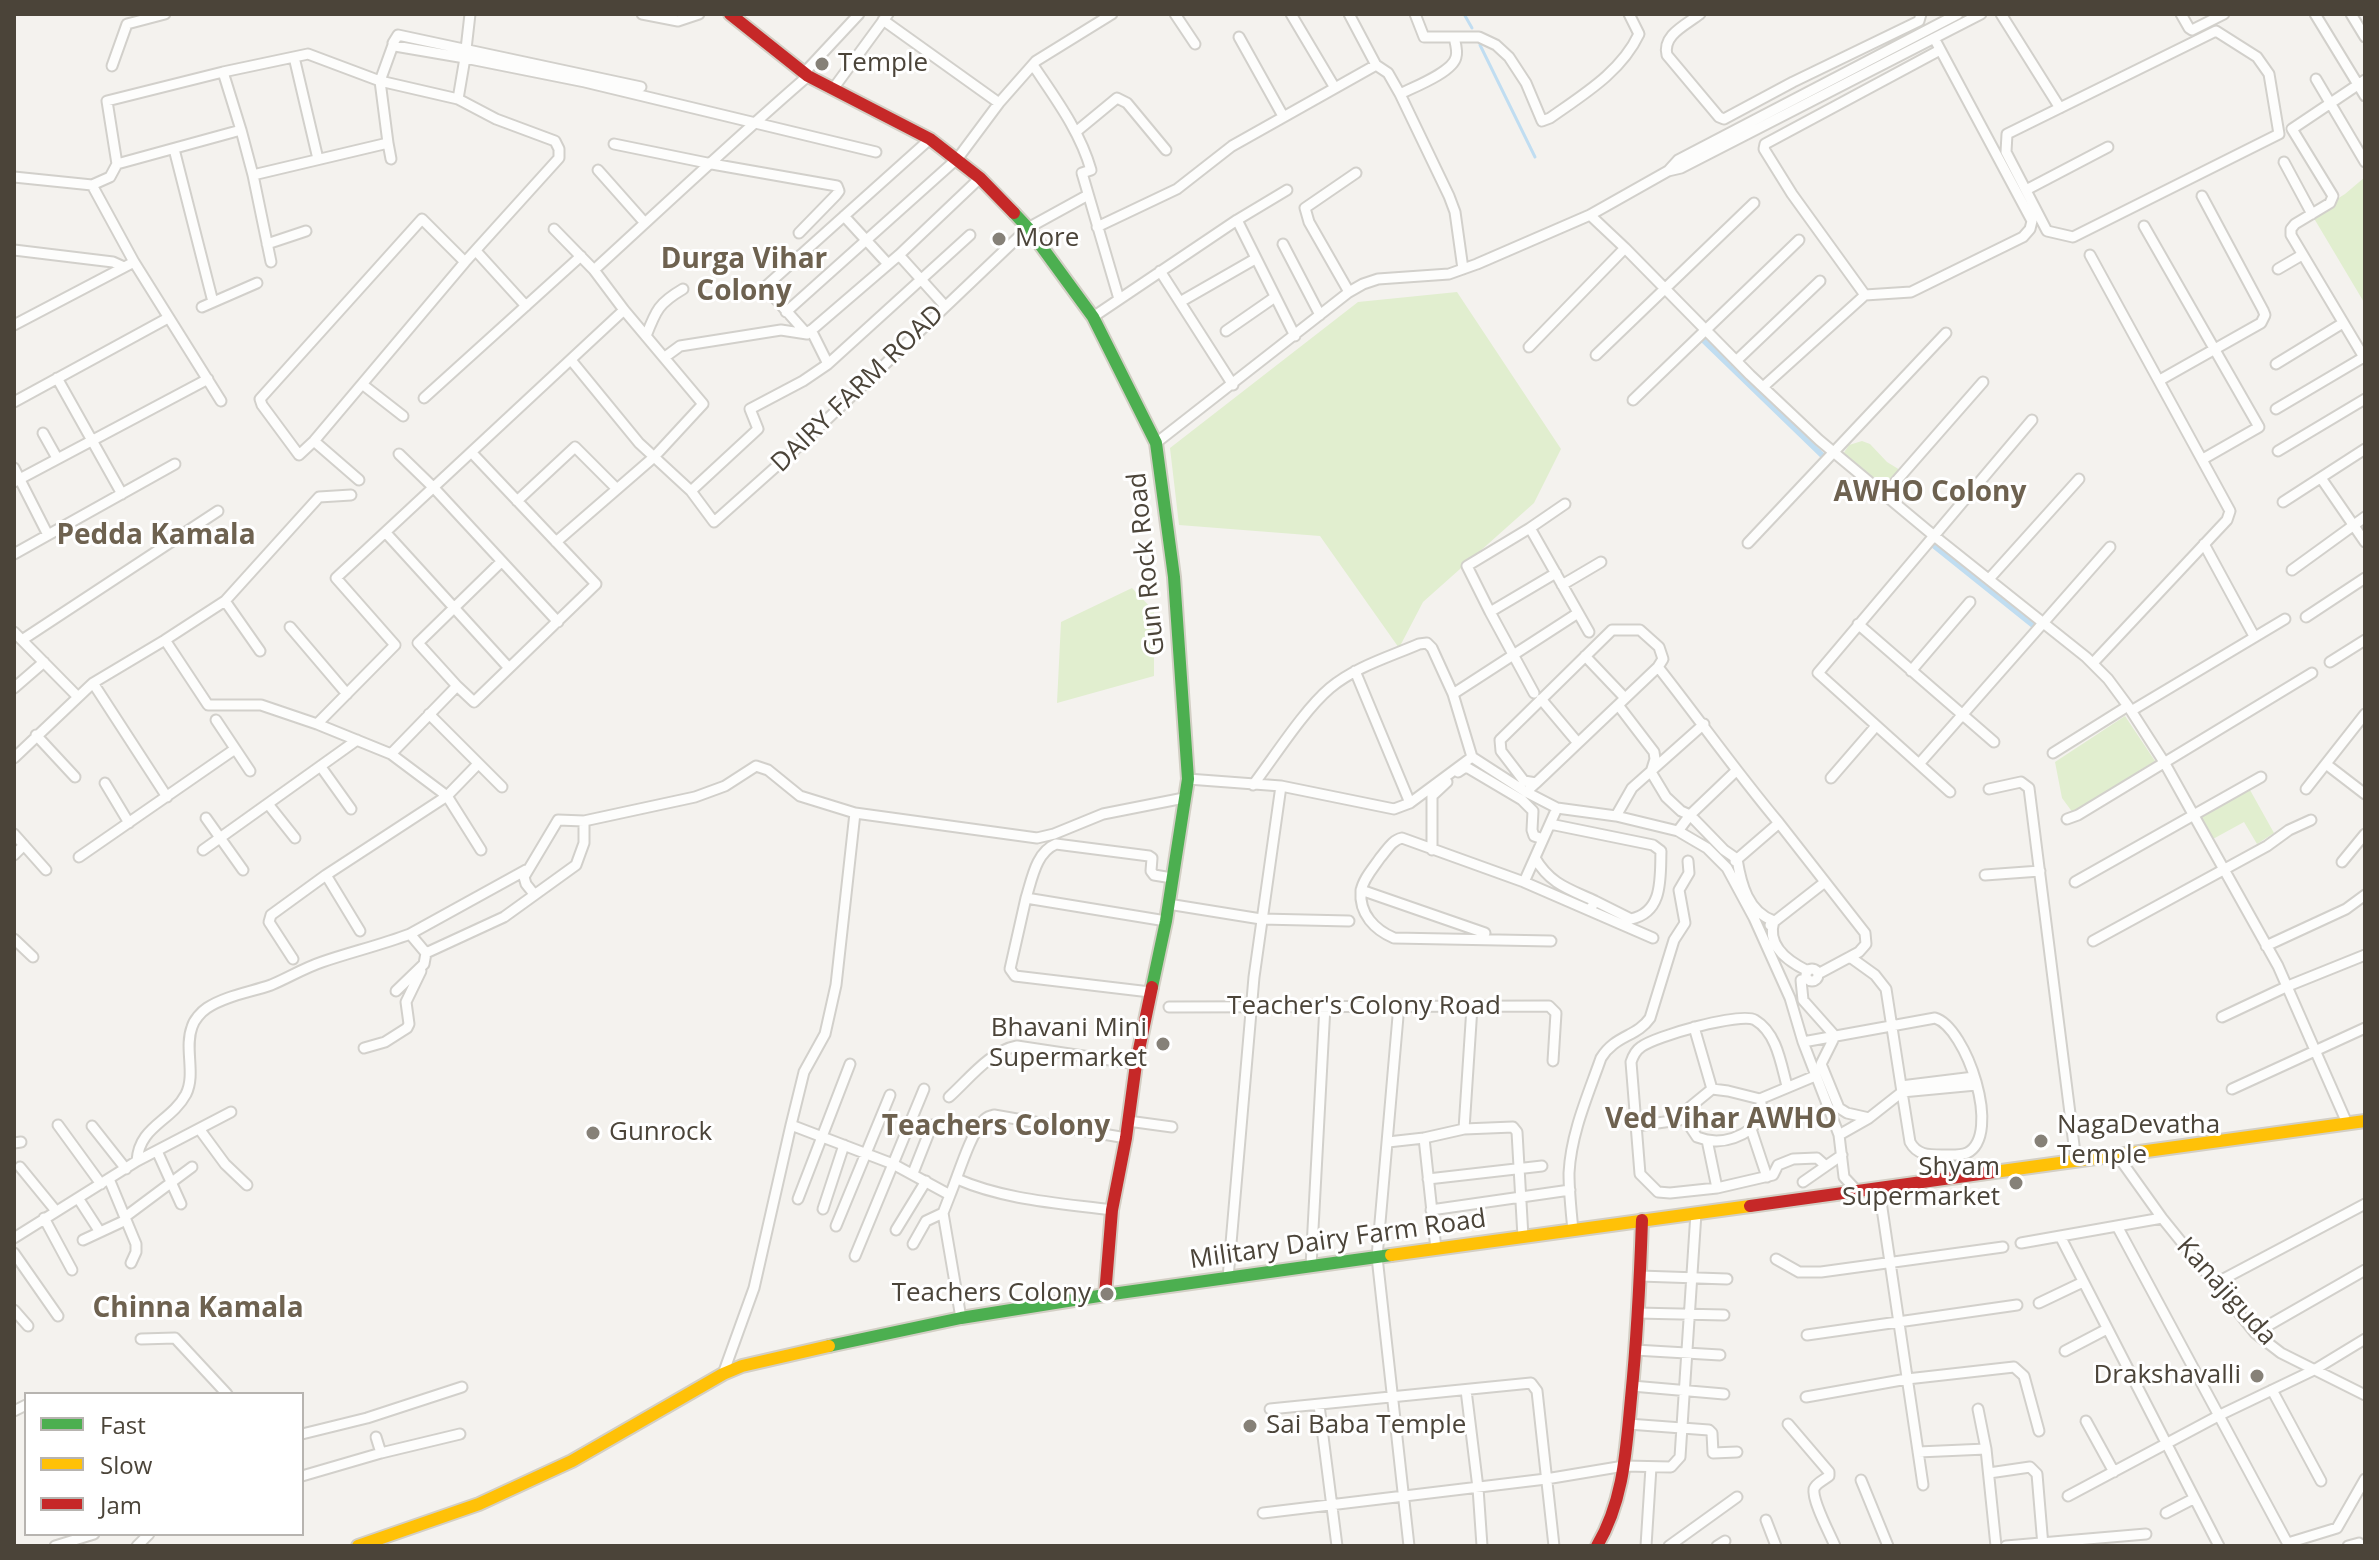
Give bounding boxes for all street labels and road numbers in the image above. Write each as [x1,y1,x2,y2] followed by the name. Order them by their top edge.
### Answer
[765,299,951,479] street label: DAIRY FARM ROAD
[1122,471,1172,657] street label: Gun Rock Road
[1227,991,1501,1023] street label: Teacher's Colony Road
[1188,1204,1488,1276] street label: Military Dairy Farm Road
[2169,1232,2283,1352] street label: Kanajiguda

